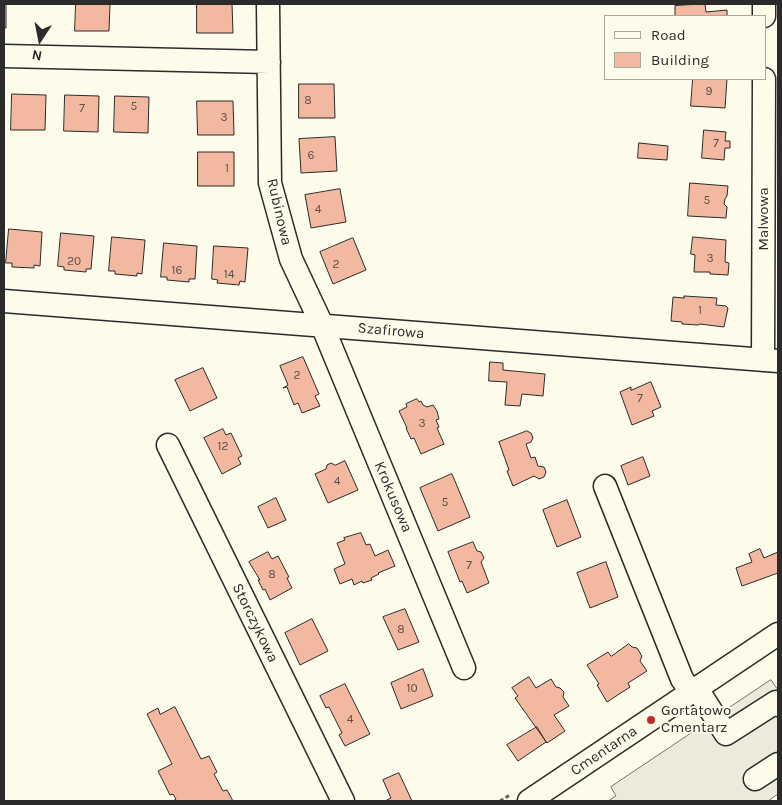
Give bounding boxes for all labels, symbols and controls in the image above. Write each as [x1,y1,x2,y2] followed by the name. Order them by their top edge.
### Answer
[15,15,65,65] north arrow
[604,15,767,80] legend
[651,26,686,44] text: Road
[30,46,44,65] text: N
[651,51,709,69] text: Building
[706,85,712,99] house number: 9
[304,94,312,108] house number: 8
[131,100,137,114] house number: 5
[79,102,85,116] house number: 7
[220,111,228,125] house number: 3
[713,137,719,151] house number: 7
[308,149,314,163] house number: 6
[225,162,229,176] house number: 1
[263,177,295,247] street label: Rubinowa
[755,187,773,251] street label: Malwowa
[704,194,710,208] house number: 5
[315,203,321,217] house number: 4
[706,252,714,266] house number: 3
[67,255,81,269] house number: 20
[333,258,339,272] house number: 2
[172,264,182,278] house number: 16
[224,268,234,282] house number: 14
[698,304,702,318] house number: 1
[357,319,425,343] street label: Szafirowa
[294,369,300,383] house number: 2
[637,392,643,406] house number: 7
[418,417,426,431] house number: 3
[218,440,228,454] house number: 12
[370,459,416,535] street label: Krokusowa
[334,475,340,489] house number: 4
[442,496,448,510] house number: 5
[466,559,472,573] house number: 7
[268,568,276,582] house number: 8
[228,580,282,666] street label: Storczykowa
[397,623,405,637] house number: 8
[406,682,418,696] house number: 10
[661,702,731,737] place label: Gortatowo Cmentarz
[347,713,353,727] house number: 4
[645,714,657,726] marker: Gortatowo Cmentarz
[567,722,641,780] street label: Cmentarna

